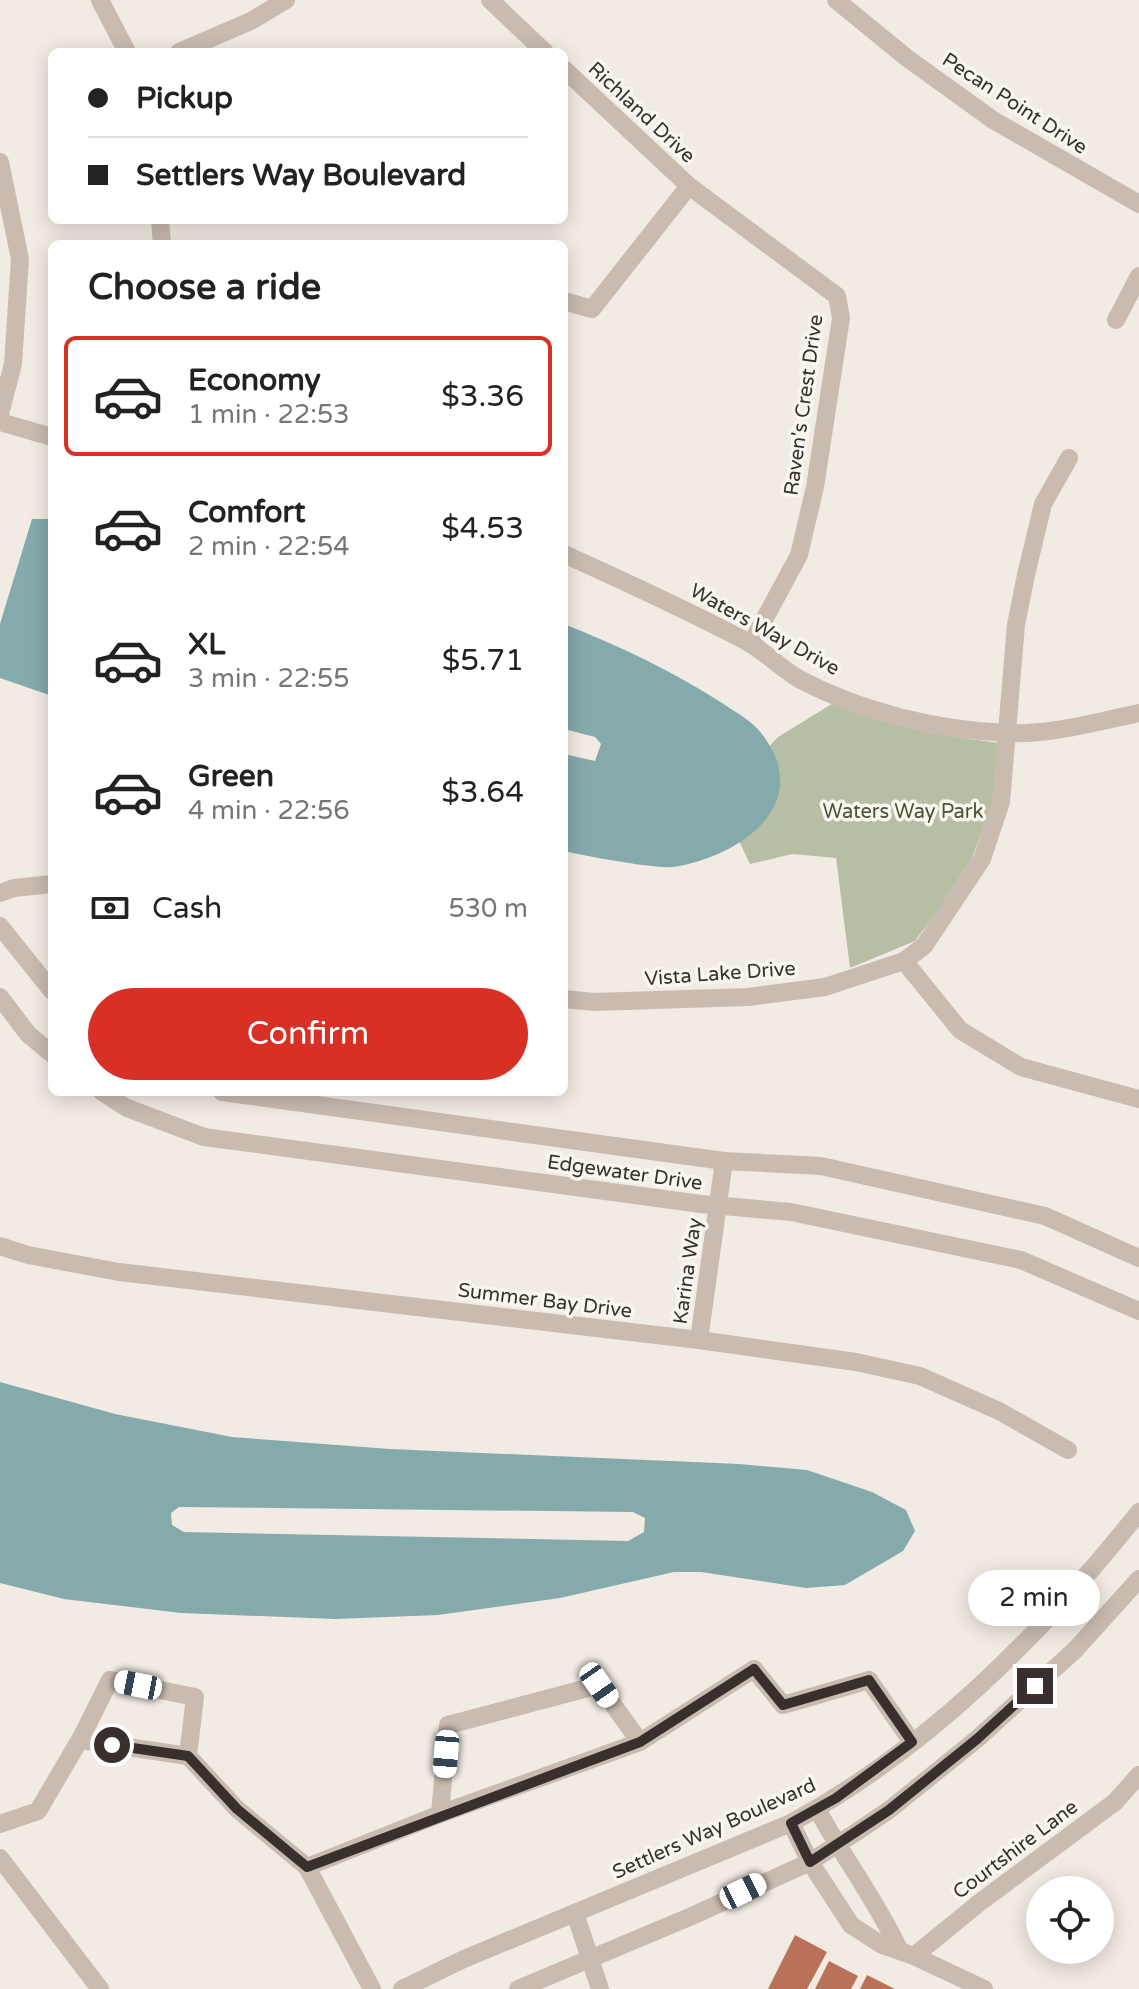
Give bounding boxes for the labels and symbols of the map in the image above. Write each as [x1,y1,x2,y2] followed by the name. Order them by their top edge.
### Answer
[937,48,1091,160] street label: Pecan Point Drive
[583,57,700,168] street label: Richland Drive
[779,313,829,497] street label: Raven's Crest Drive
[685,579,844,681] street label: Waters Way Drive
[823,800,984,824] park label: Waters Way Park
[644,957,796,991] street label: Vista Lake Drive
[546,1150,704,1196] street label: Edgewater Drive
[669,1216,707,1326] street label: Karina Way
[456,1278,633,1324] street label: Summer Bay Drive
[969,1570,1101,1626] callout: 2 min
[575,1658,623,1712] car
[1017,1668,1053,1704] route end
[112,1669,164,1701] car
[94,1727,130,1763] route start
[432,1729,460,1779] car
[609,1773,820,1885] street label: Settlers Way Boulevard
[948,1795,1083,1905] street label: Courtshire Lane
[716,1870,770,1912] car

